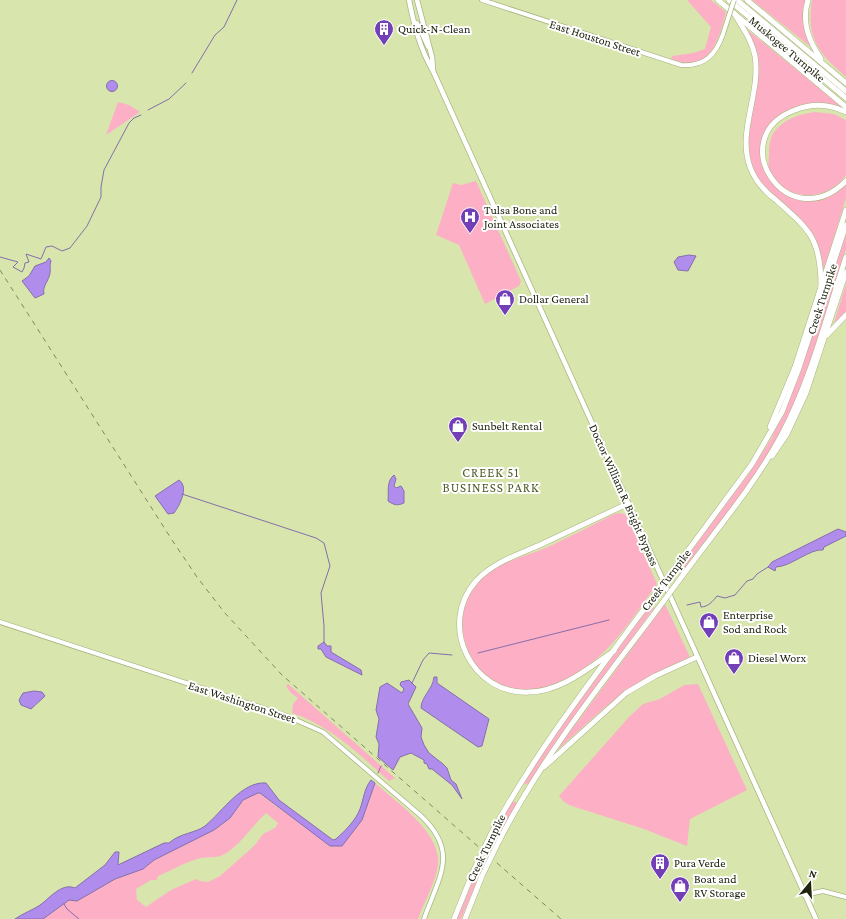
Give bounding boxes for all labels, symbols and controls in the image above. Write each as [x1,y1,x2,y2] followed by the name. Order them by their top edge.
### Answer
[746,13,828,85] street label: Muskogee Turnpike
[548,17,643,60] street label: East Houston Street
[373,18,395,46] building icon: Quick-N-Clean
[398,22,471,36] place label: Quick-N-Clean
[483,203,559,231] place label: Tulsa Bone and Joint Associates
[459,206,481,234] hospital icon: Tulsa Bone and Joint Associates
[804,262,840,336] street label: Creek Turnpike
[494,288,516,316] shop icon: Dollar General
[519,292,589,306] place label: Dollar General
[447,415,469,443] shop icon: Sunbelt Rental
[472,419,542,433] place label: Sunbelt Rental
[586,422,662,568] street label: Doctor William R. Bright Bypass
[443,465,539,495] district label: CREEK 51 BUSINESS PARK
[638,546,694,614] street label: Creek Turnpike
[723,608,787,636] place label: Enterprise Sod and Rock
[698,611,720,639] shop icon: Enterprise Sod and Rock
[723,647,745,675] shop icon: Diesel Worx
[748,651,806,665] place label: Diesel Worx
[186,678,299,726] street label: East Washington Street
[464,812,508,884] street label: Creek Turnpike
[649,852,671,880] building icon: Pura Verde
[674,856,725,870] place label: Pura Verde
[790,863,830,903] north arrow
[808,867,819,881] text: N
[694,872,746,900] place label: Boat and RV Storage
[669,875,691,903] shop icon: Boat and RV Storage

